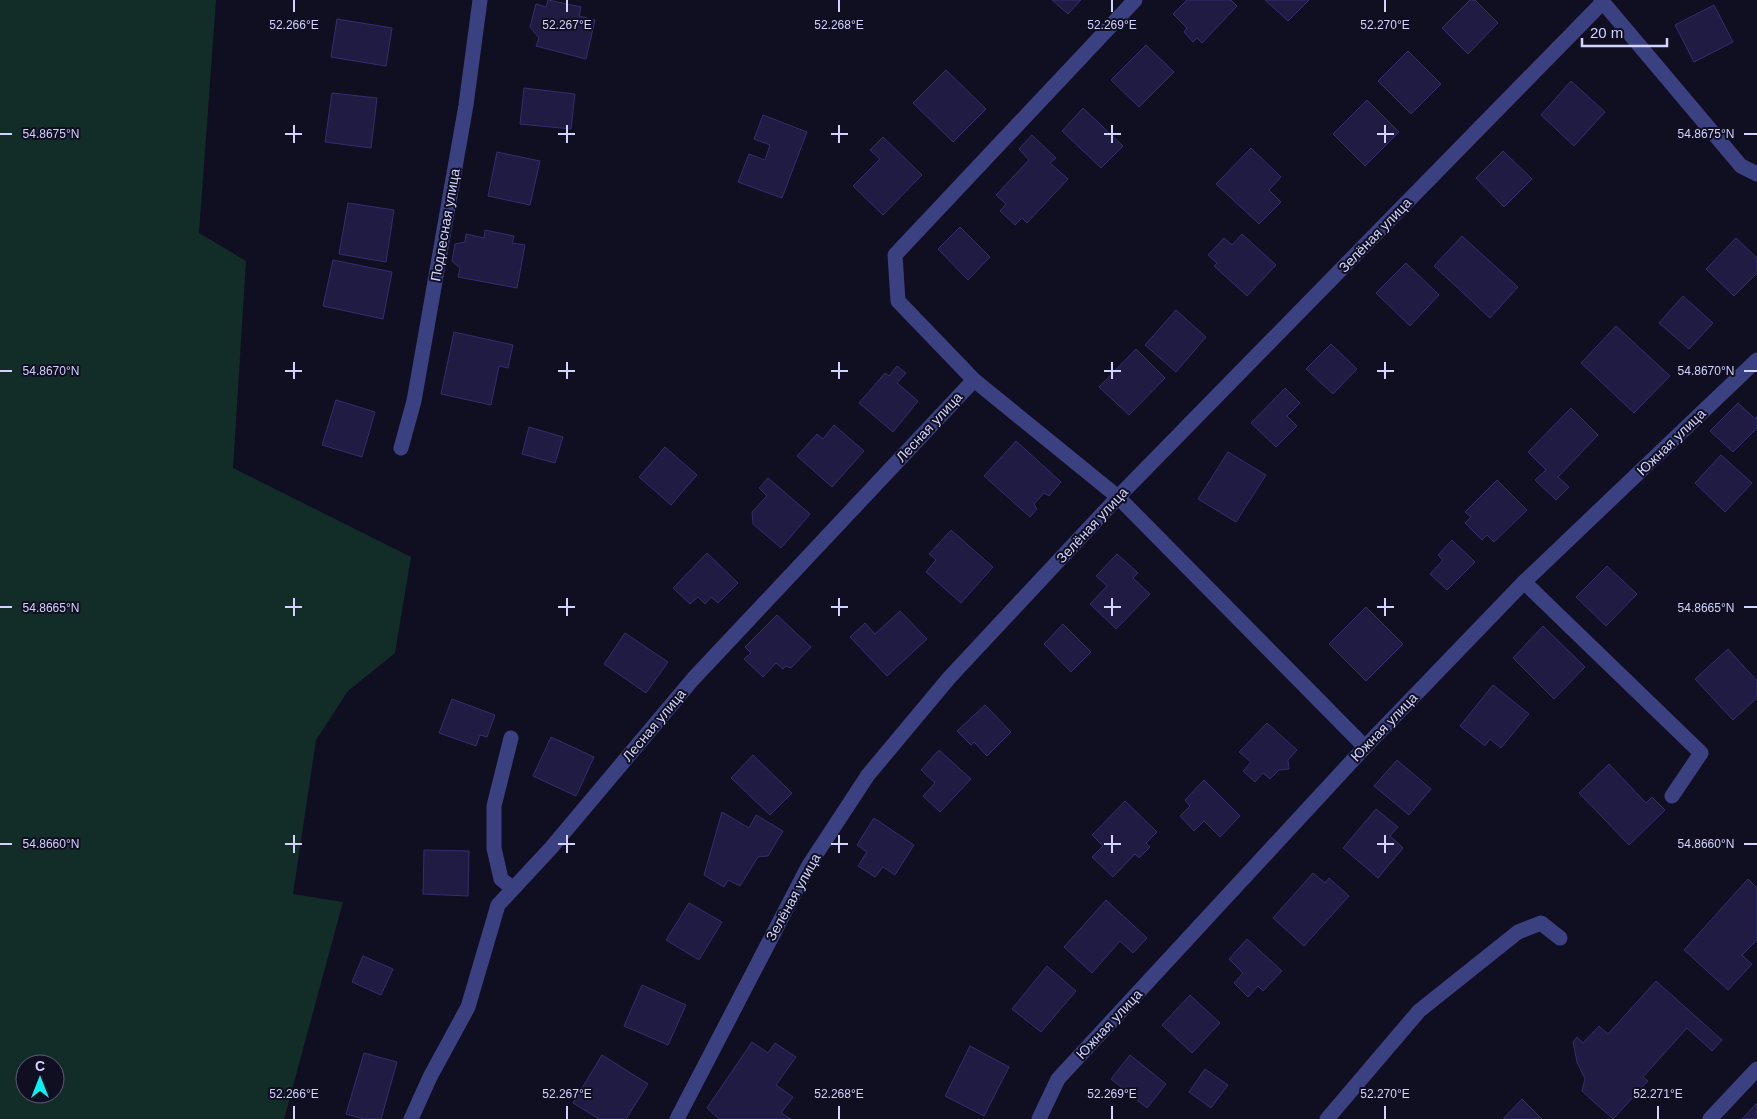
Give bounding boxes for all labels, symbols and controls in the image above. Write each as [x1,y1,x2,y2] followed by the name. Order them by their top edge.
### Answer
[1582,15,1667,47] scale bar
[269,18,319,32] text: 52.266°E
[542,18,592,32] text: 52.267°E
[814,18,864,32] text: 52.268°E
[1087,18,1137,32] text: 52.269°E
[1360,18,1410,32] text: 52.270°E
[1590,24,1623,41] text: 20 m
[23,127,79,141] text: 54.8675°N
[1678,127,1734,141] text: 54.8675°N
[427,167,463,283] street label: Подлесная улица
[1335,194,1415,276] street label: Зелёная улица
[23,364,79,378] text: 54.8670°N
[1678,364,1734,378] text: 54.8670°N
[893,389,965,465] street label: Лесная улица
[1633,405,1709,479] street label: Южная улица
[1053,484,1131,566] street label: Зелёная улица
[23,601,79,615] text: 54.8665°N
[1678,601,1734,615] text: 54.8665°N
[619,685,689,764] street label: Лесная улица
[1347,689,1421,765] street label: Южная улица
[23,837,79,851] text: 54.8660°N
[1678,837,1734,851] text: 54.8660°N
[762,850,824,943] street label: Зелёная улица
[1073,986,1145,1062] street label: Южная улица
[15,1054,65,1104] north arrow
[35,1058,45,1074] text: С
[269,1087,319,1101] text: 52.266°E
[542,1087,592,1101] text: 52.267°E
[814,1087,864,1101] text: 52.268°E
[1087,1087,1137,1101] text: 52.269°E
[1360,1087,1410,1101] text: 52.270°E
[1633,1087,1683,1101] text: 52.271°E

